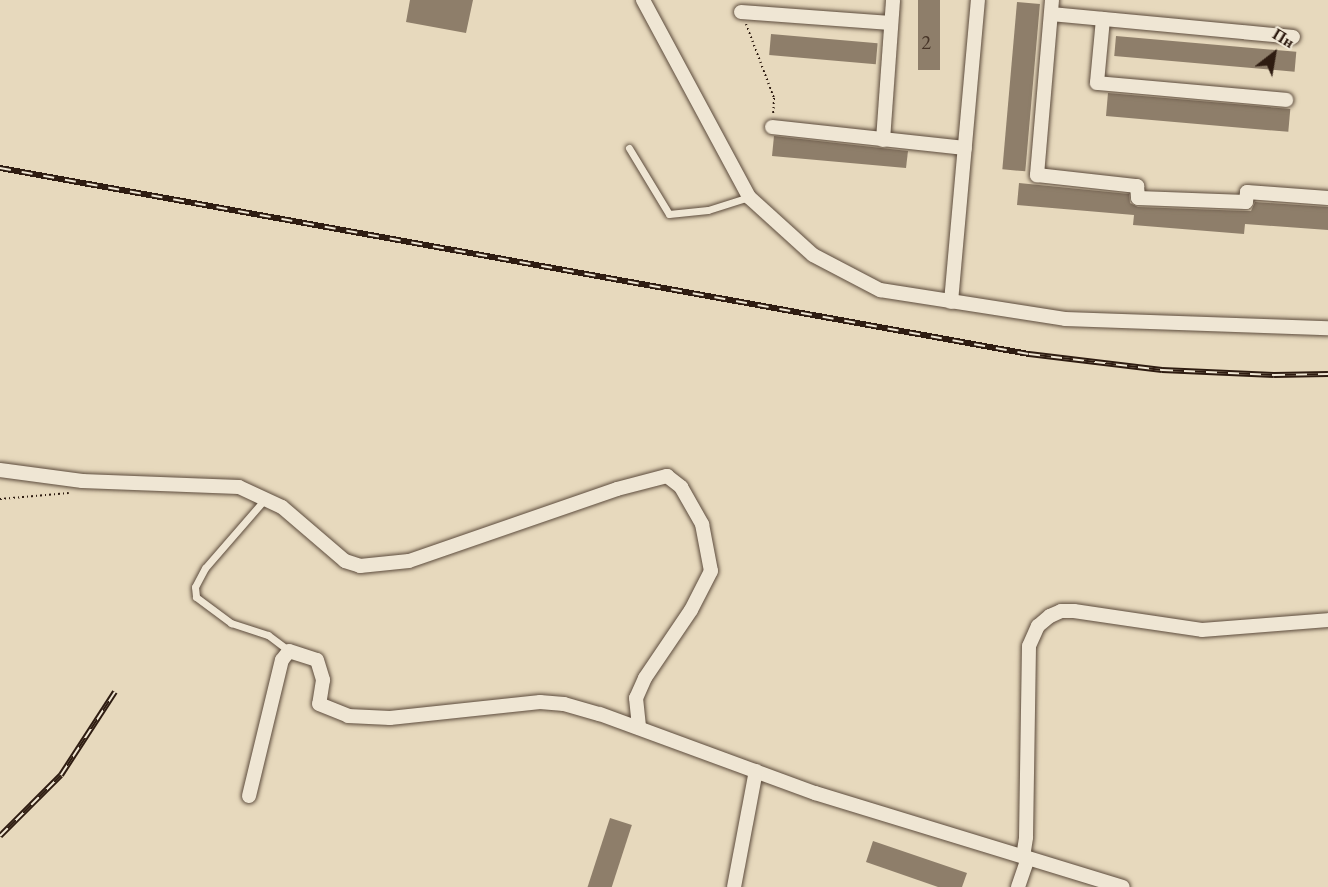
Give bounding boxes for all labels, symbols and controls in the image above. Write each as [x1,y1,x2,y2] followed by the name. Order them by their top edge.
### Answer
[1244,24,1304,84] north arrow
[1269,24,1298,53] text: Пн
[921,30,931,54] house number: 2

